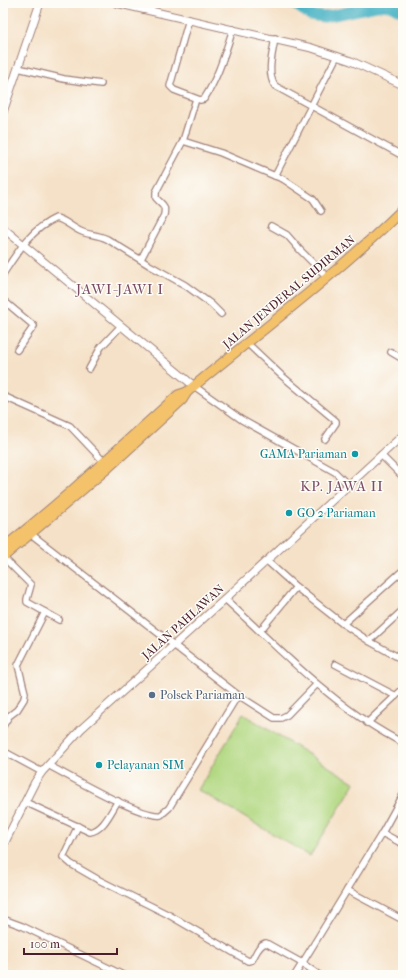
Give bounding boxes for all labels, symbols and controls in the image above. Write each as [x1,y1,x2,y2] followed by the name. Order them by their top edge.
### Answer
[219,233,358,352] street label: JALAN JENDERAL SUDIRMAN
[75,281,164,298] district label: JAWI-JAWI I
[260,447,347,461] place label: GAMA Pariaman
[350,449,360,459] marker: GAMA Pariaman
[300,478,384,495] district label: KP. JAWA II
[297,506,376,520] place label: GO 2 Pariaman
[284,508,294,518] marker: GO 2 Pariaman
[138,582,227,663] street label: JALAN PAHLAWAN
[160,688,245,702] place label: Polsek Pariaman
[147,690,157,700] marker: Polsek Pariaman
[107,758,184,772] place label: Pelayanan SIM
[94,760,104,770] marker: Pelayanan SIM
[24,930,117,956] scale bar
[30,937,60,951] text: 100 m

